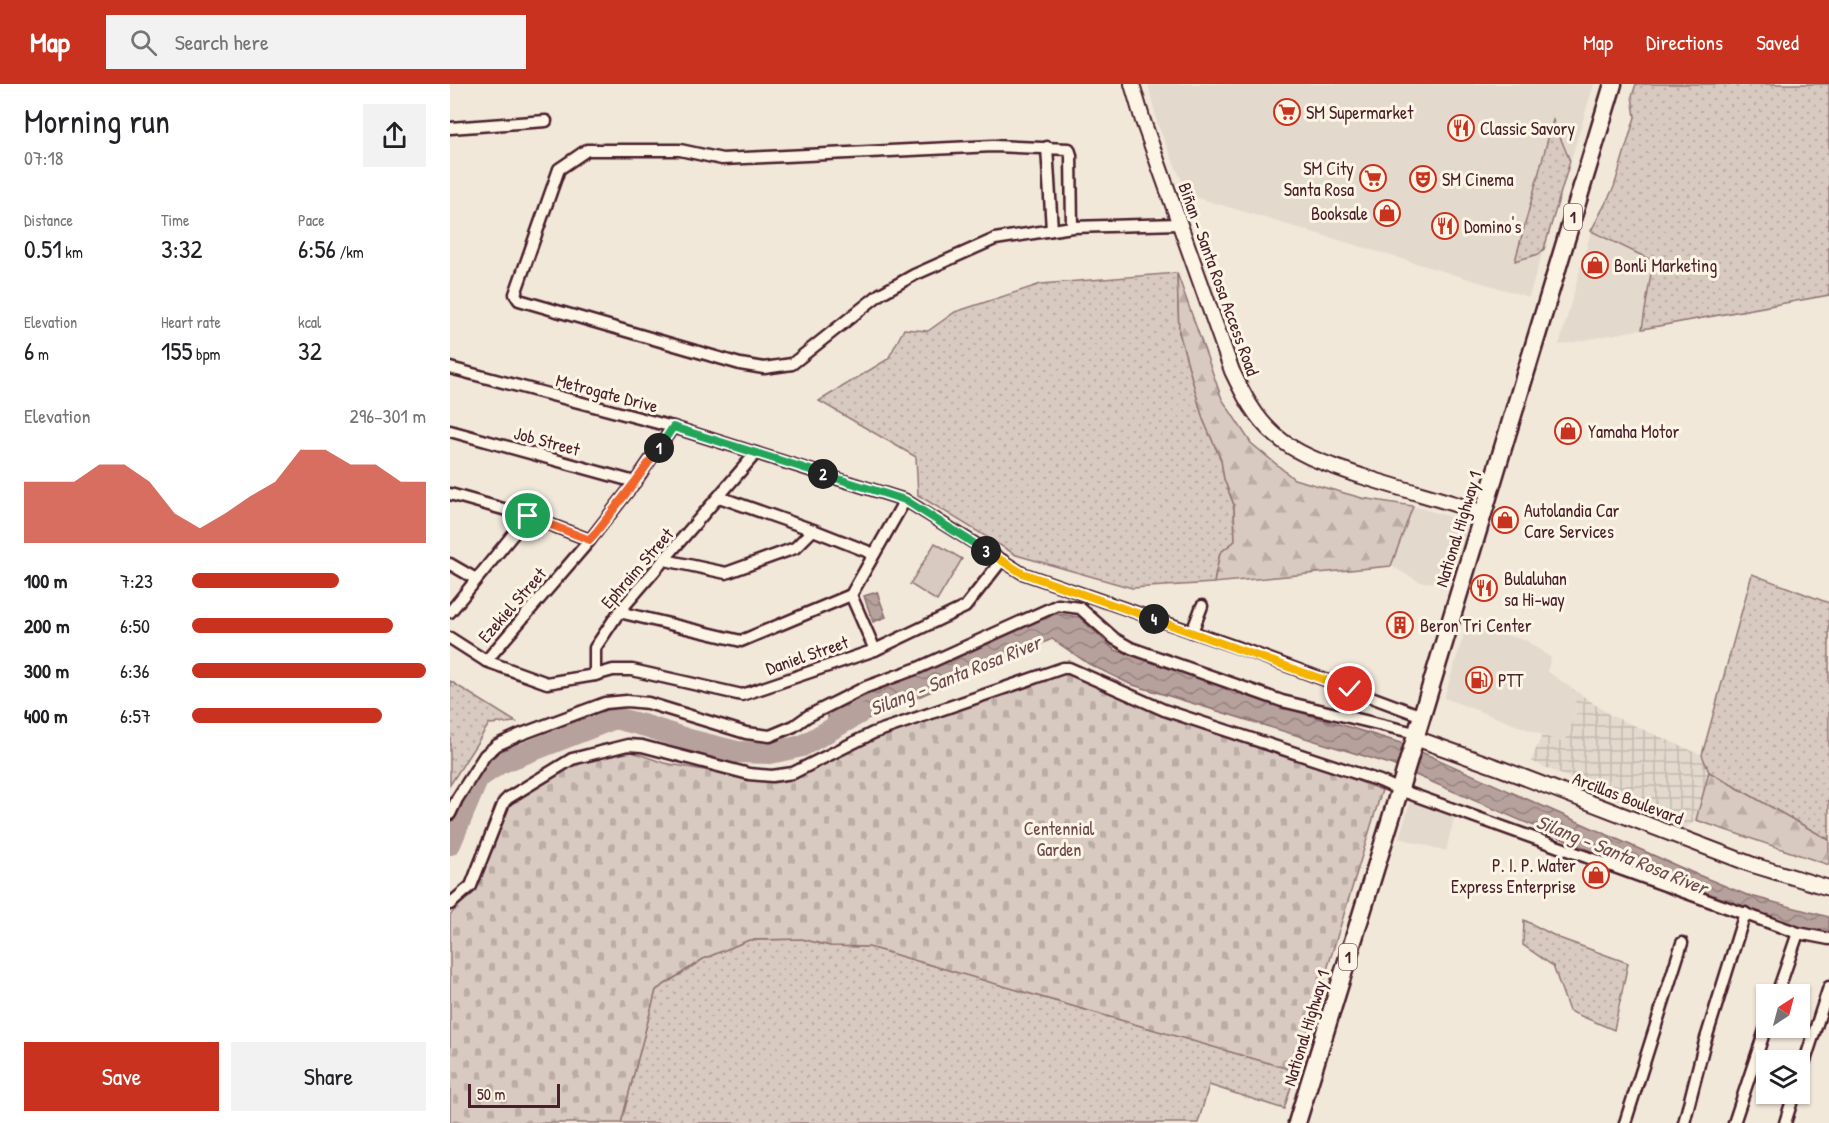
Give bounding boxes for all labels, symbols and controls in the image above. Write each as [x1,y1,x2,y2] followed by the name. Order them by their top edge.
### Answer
[106,15,526,69] search box
[30,23,70,61] text: Map
[127,26,160,59] icon: search
[175,27,269,57] text: Search here
[1583,28,1613,57] text: Map
[1646,28,1723,57] text: Directions
[1756,28,1799,57] text: Saved
[1272,97,1302,127] supermarket icon: SM Supermarket
[24,99,170,143] text: Morning run
[1306,100,1414,125] place label: SM Supermarket
[363,104,426,167] button: share
[1446,113,1476,143] restaurant icon: Classic Savory
[1480,116,1575,141] place label: Classic Savory
[24,144,63,171] text: 07:18
[1284,156,1354,202] place label: SM City Santa Rosa
[1358,163,1388,193] supermarket icon: SM City Santa Rosa
[1408,164,1438,194] theatre icon: SM Cinema
[1442,167,1514,192] place label: SM Cinema
[1172,179,1266,379] street label: Biñan - Santa Rosa Access Road
[1372,198,1402,228] shop icon: Booksale
[1311,201,1368,226] place label: Booksale
[1564,204,1582,230] road number: 1
[24,209,73,231] text: Distance
[161,209,189,231] text: Time
[298,209,325,231] text: Pace
[1430,211,1460,241] restaurant icon: Domino's
[1464,214,1521,239] place label: Domino's
[24,231,62,266] text: 0.51
[161,231,203,266] text: 3:32
[298,231,336,266] text: 6:56
[62,241,83,263] text: km
[336,241,364,263] text: /km
[1580,250,1610,280] shop icon: Bonli Marketing
[1614,253,1717,278] place label: Bonli Marketing
[24,311,77,333] text: Elevation
[161,311,221,333] text: Heart rate
[298,311,321,333] text: kcal
[24,333,34,368] text: 6
[161,333,192,368] text: 155
[298,333,322,368] text: 32
[34,343,49,365] text: m
[192,343,220,365] text: bpm
[553,367,661,419] street label: Metrogate Drive
[24,402,90,429] text: Elevation
[350,402,426,429] text: 296–301 m
[1553,416,1583,446] shop icon: Yamaha Motor
[1588,419,1679,444] place label: Yamaha Motor
[511,420,584,462] street label: Job Street
[644,433,674,463] pin: 1
[656,437,662,459] text: 1
[808,459,838,489] pin: 2
[819,463,827,485] text: 2
[1429,468,1487,590] street label: National Highway 1
[502,490,553,541] pin
[1524,498,1620,544] place label: Autolandia Car Care Services
[511,499,544,532] icon: arrive
[1490,505,1520,535] shop icon: Autolandia Car Care Services
[595,522,680,614] street label: Ephraim Street
[971,536,1001,566] pin: 3
[982,540,990,562] text: 3
[472,561,552,648] street label: Ezekiel Street
[1504,566,1567,612] place label: Bulaluhan sa Hi-way
[24,567,67,594] text: 100 m
[120,567,153,594] text: 7:23
[1469,573,1499,603] restaurant icon: Bulaluhan sa Hi-way
[1139,604,1169,634] pin: 4
[1151,608,1157,630] text: 4
[1385,610,1415,640] building icon: Beron Tri Center
[24,612,69,639] text: 200 m
[120,612,150,639] text: 6:50
[1420,613,1532,638] place label: Beron Tri Center
[866,628,1047,723] water label: Silang - Santa Rosa River
[762,629,852,681] street label: Daniel Street
[24,657,69,684] text: 300 m
[120,657,150,684] text: 6:36
[1324,663,1375,714] pin
[1464,665,1494,695] fuel station icon: PTT
[1498,668,1524,693] place label: PTT
[1333,672,1366,705] icon: check
[24,702,68,729] text: 400 m
[120,702,151,729] text: 6:57
[1569,765,1687,831] street label: Arcillas Boulevard
[1532,807,1714,902] water label: Silang - Santa Rosa River
[1024,816,1095,862] park label: Centennial Garden
[1451,853,1576,899] place label: P. I. P. Water Express Enterprise
[1581,860,1611,890] shop icon: P. I. P. Water Express Enterprise
[1339,944,1357,970] road number: 1
[1277,967,1335,1089] street label: National Highway 1
[1756,984,1810,1038] north arrow
[1756,984,1810,1104] map controls
[24,1042,219,1111] button: Save
[231,1042,426,1111] button: Share
[1756,1050,1810,1104] button: layers
[468,1081,560,1108] scale bar
[477,1083,506,1105] text: 50 m

